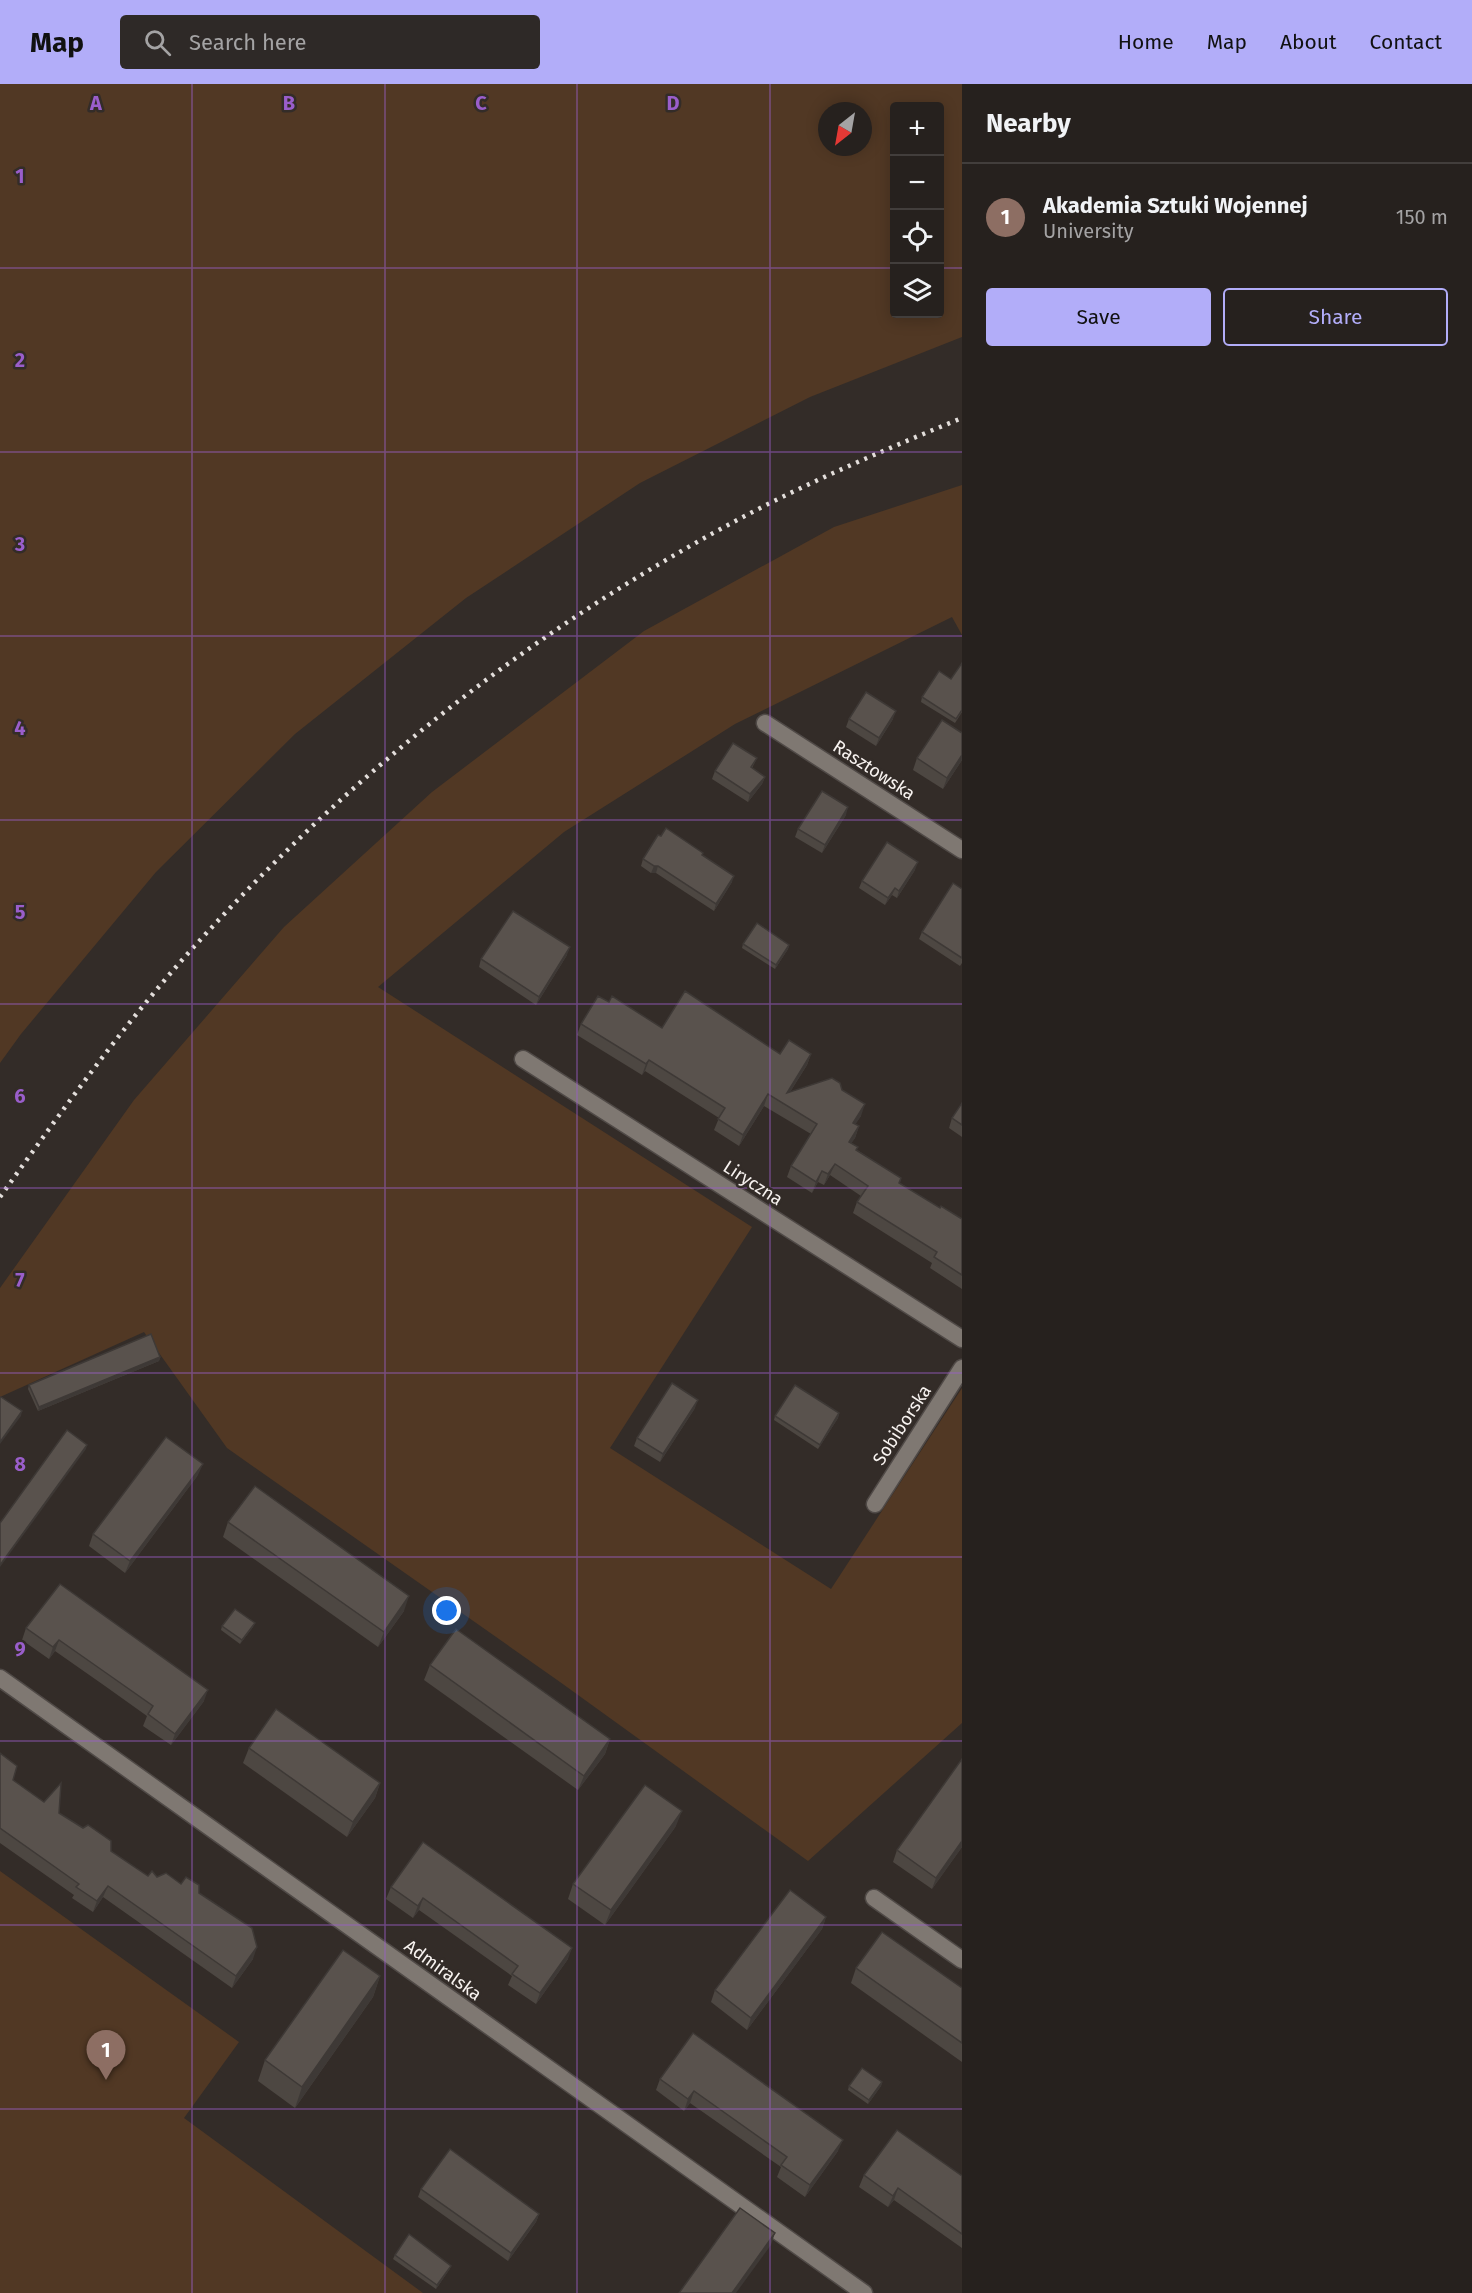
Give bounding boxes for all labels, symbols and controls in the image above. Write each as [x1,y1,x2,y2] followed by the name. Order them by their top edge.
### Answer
[120,15,540,69] search box
[30,26,84,59] text: Map
[141,26,174,59] icon: search
[189,29,307,56] text: Search here
[1118,29,1174,55] text: Home
[1207,29,1247,55] text: Map
[1280,29,1337,55] text: About
[1370,29,1442,55] text: Contact
[89,91,103,115] text: A
[283,91,295,115] text: B
[475,91,487,115] text: C
[666,91,680,115] text: D
[818,102,872,156] north arrow
[890,102,944,318] map controls
[890,102,944,156] button: +
[986,108,1071,139] text: Nearby
[890,156,944,210] button: −
[15,164,25,188] text: 1
[1043,192,1308,219] text: Akademia Sztuki Wojennej
[1001,205,1010,229] text: 1
[1396,205,1448,229] text: 150 m
[890,210,944,264] button: locate
[1043,219,1134,243] text: University
[890,264,944,318] button: layers
[986,288,1211,346] button: Save
[1223,288,1448,346] button: Share
[15,348,25,372] text: 2
[14,532,25,556] text: 3
[14,716,26,740] text: 4
[829,735,919,805] street label: Rasztowska
[15,900,26,924] text: 5
[14,1084,26,1108] text: 6
[719,1156,787,1210] street label: Liryczna
[15,1268,25,1292] text: 7
[868,1381,936,1469] street label: Sobiborska
[14,1452,26,1476] text: 8
[432,1596,461,1625] your location
[14,1637,26,1661] text: 9
[400,1935,486,2005] street label: Admiralska
[86,2030,126,2080] pin: 1

